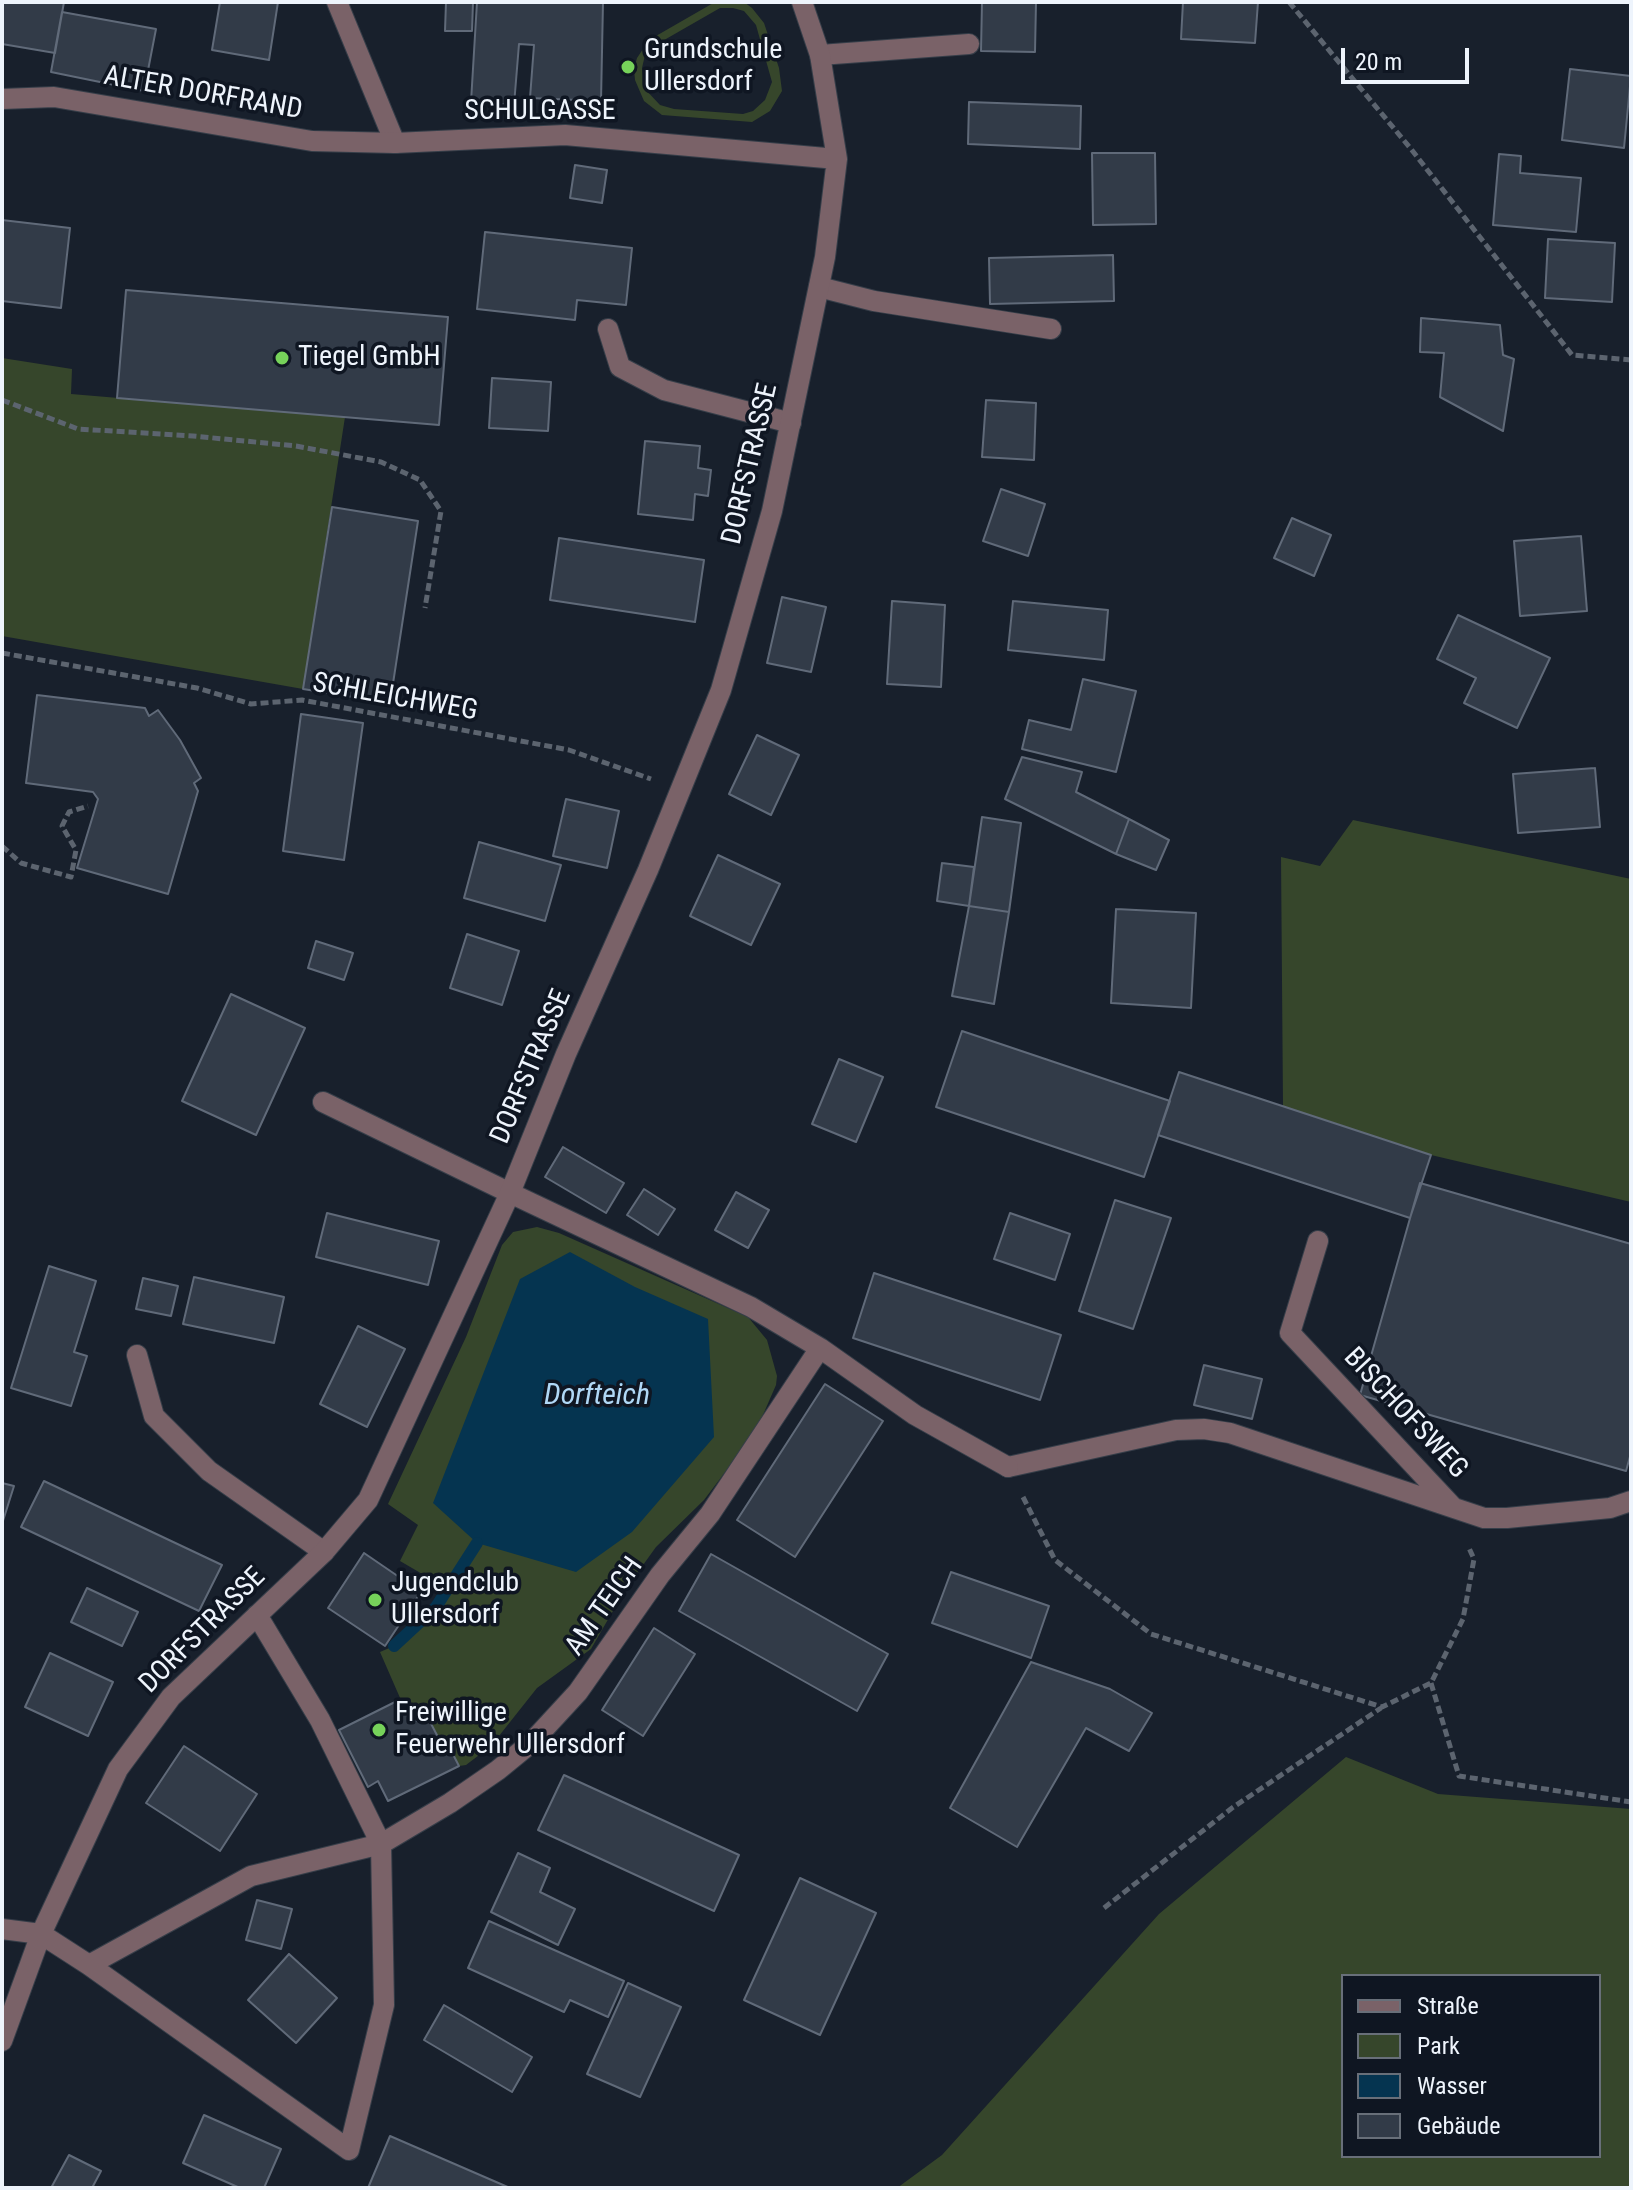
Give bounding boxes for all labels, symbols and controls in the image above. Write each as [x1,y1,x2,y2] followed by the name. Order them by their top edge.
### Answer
[1345,32,1473,82] scale bar
[644,34,782,100] place label: Grundschule Ullersdorf
[1355,48,1402,76] text: 20 m
[619,58,637,76] marker: Grundschule Ullersdorf
[101,60,305,128] street label: ALTER DORFRAND
[464,95,616,129] street label: SCHULGASSE
[298,341,441,375] place label: Tiegel GmbH
[273,349,291,367] marker: Tiegel GmbH
[716,380,786,548] street label: DORFSTRASSE
[310,667,480,729] street label: SCHLEICHWEG
[484,985,580,1149] street label: DORFSTRASSE
[1336,1342,1474,1486] street label: BISCHOFSWEG
[544,1378,650,1414] water label: Dorfteich
[559,1551,651,1663] street label: AM TEICH
[133,1561,273,1701] street label: DORFSTRASSE
[391,1567,519,1633] place label: Jugendclub Ullersdorf
[366,1591,384,1609] marker: Jugendclub Ullersdorf
[395,1697,625,1763] place label: Freiwillige Feuerwehr Ullersdorf
[370,1721,388,1739] marker: Freiwillige Feuerwehr Ullersdorf
[1341,1974,1601,2158] legend
[1417,1992,1479,2020] text: Straße
[1417,2032,1460,2060] text: Park
[1417,2072,1487,2100] text: Wasser
[1417,2112,1501,2140] text: Gebäude

